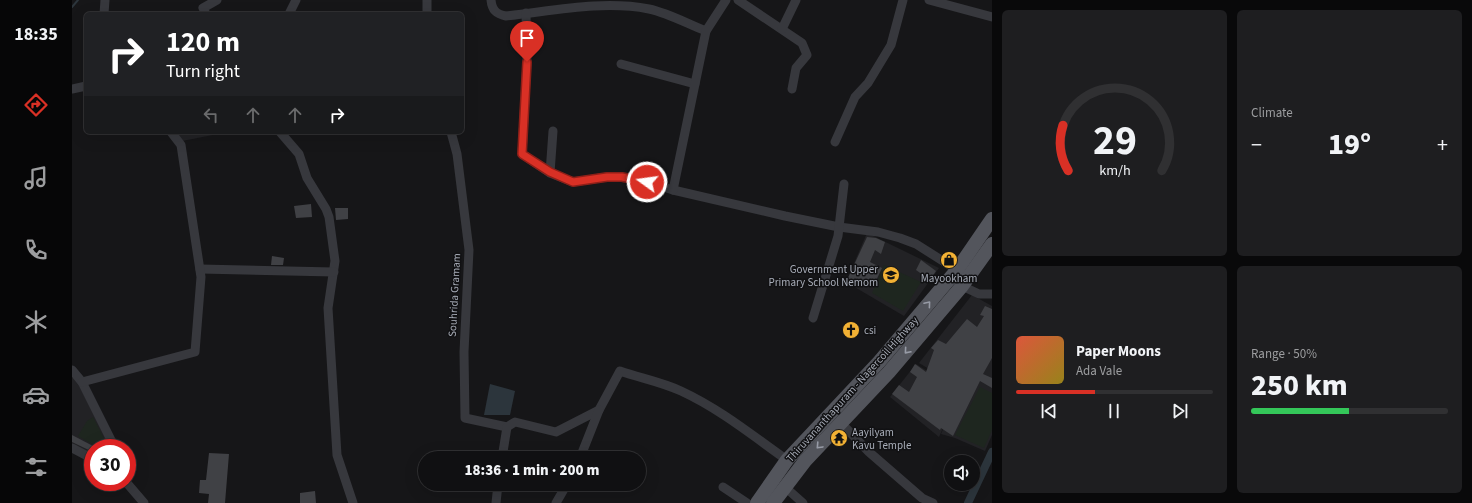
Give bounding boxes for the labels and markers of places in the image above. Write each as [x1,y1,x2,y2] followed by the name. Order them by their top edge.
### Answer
[510,21,544,62] pin
[939,250,959,270] shop icon: Mayookham
[769,262,878,290] place label: Government Upper Primary School Nemom
[881,265,901,285] school or university icon: Government Upper Primary School Nemom
[921,271,977,286] place label: Mayookham
[841,320,861,340] church icon: csi
[864,323,876,338] place label: csi
[852,425,912,453] place label: Aayilyam Kavu Temple
[829,428,849,448] temple icon: Aayilyam Kavu Temple

